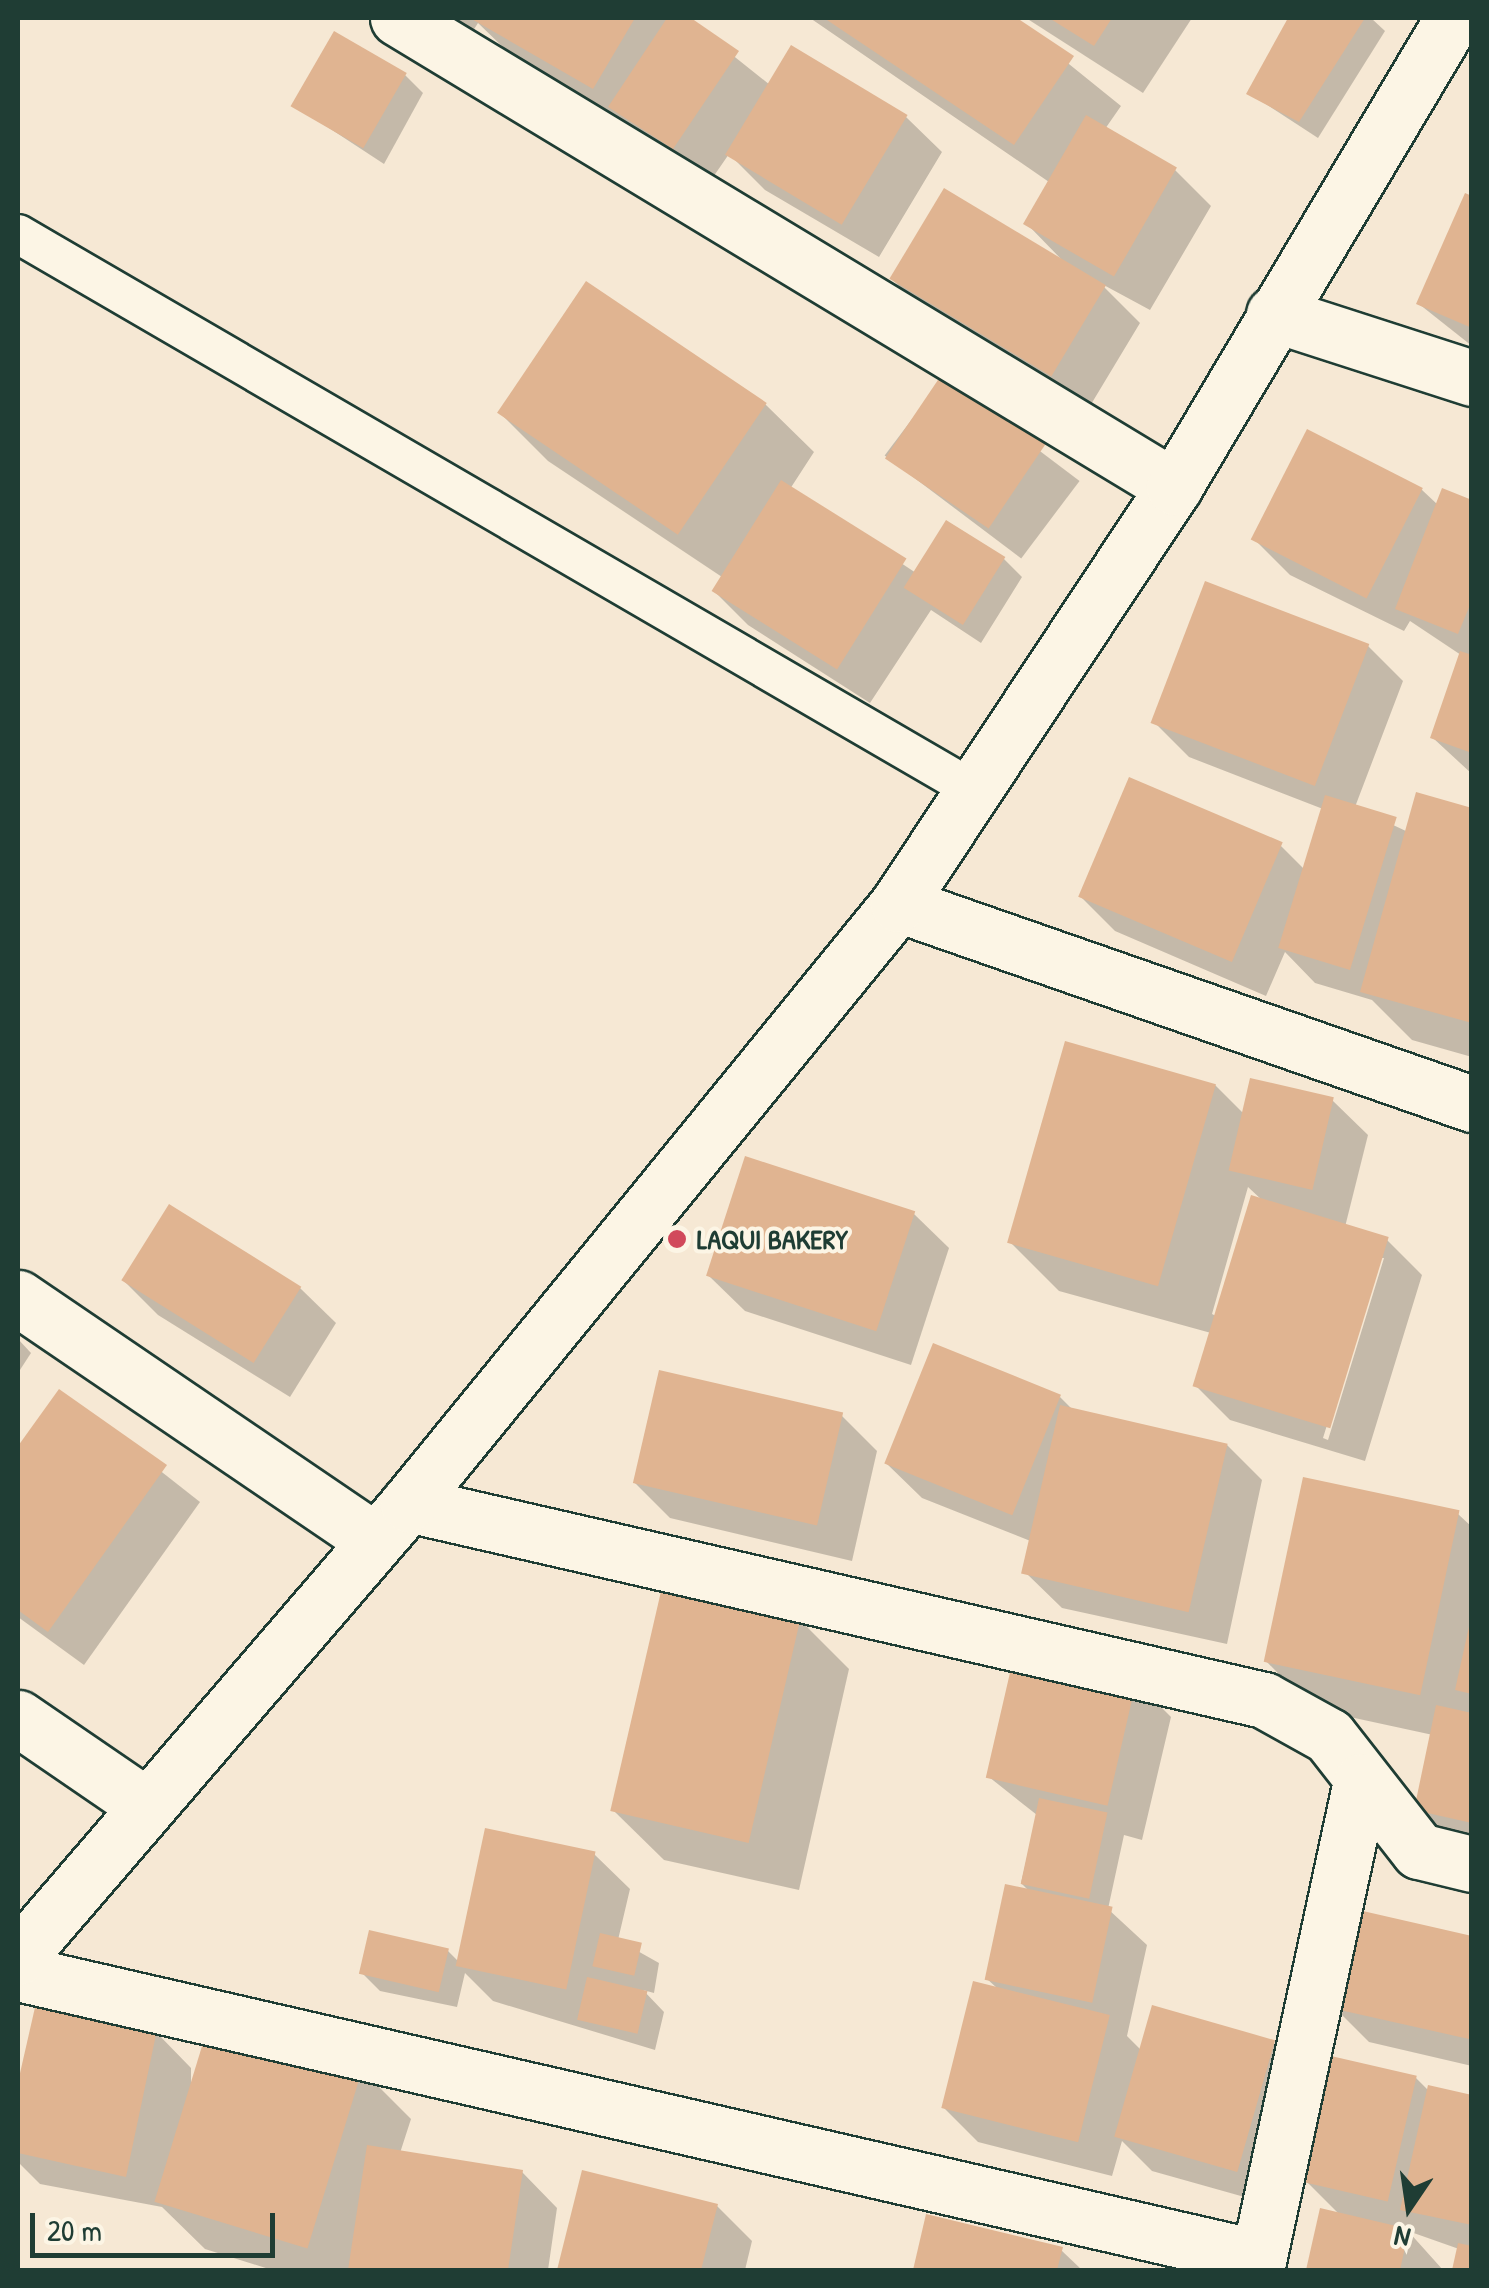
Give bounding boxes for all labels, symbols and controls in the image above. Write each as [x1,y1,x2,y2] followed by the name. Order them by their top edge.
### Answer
[697,1222,848,1256] place label: LAQUI BAKERY
[666,1228,688,1250] marker: LAQUI BAKERY
[1359,2158,1459,2258] north arrow
[35,2193,280,2255] scale bar
[47,2210,102,2250] text: 20 m
[1391,2217,1414,2257] text: N

